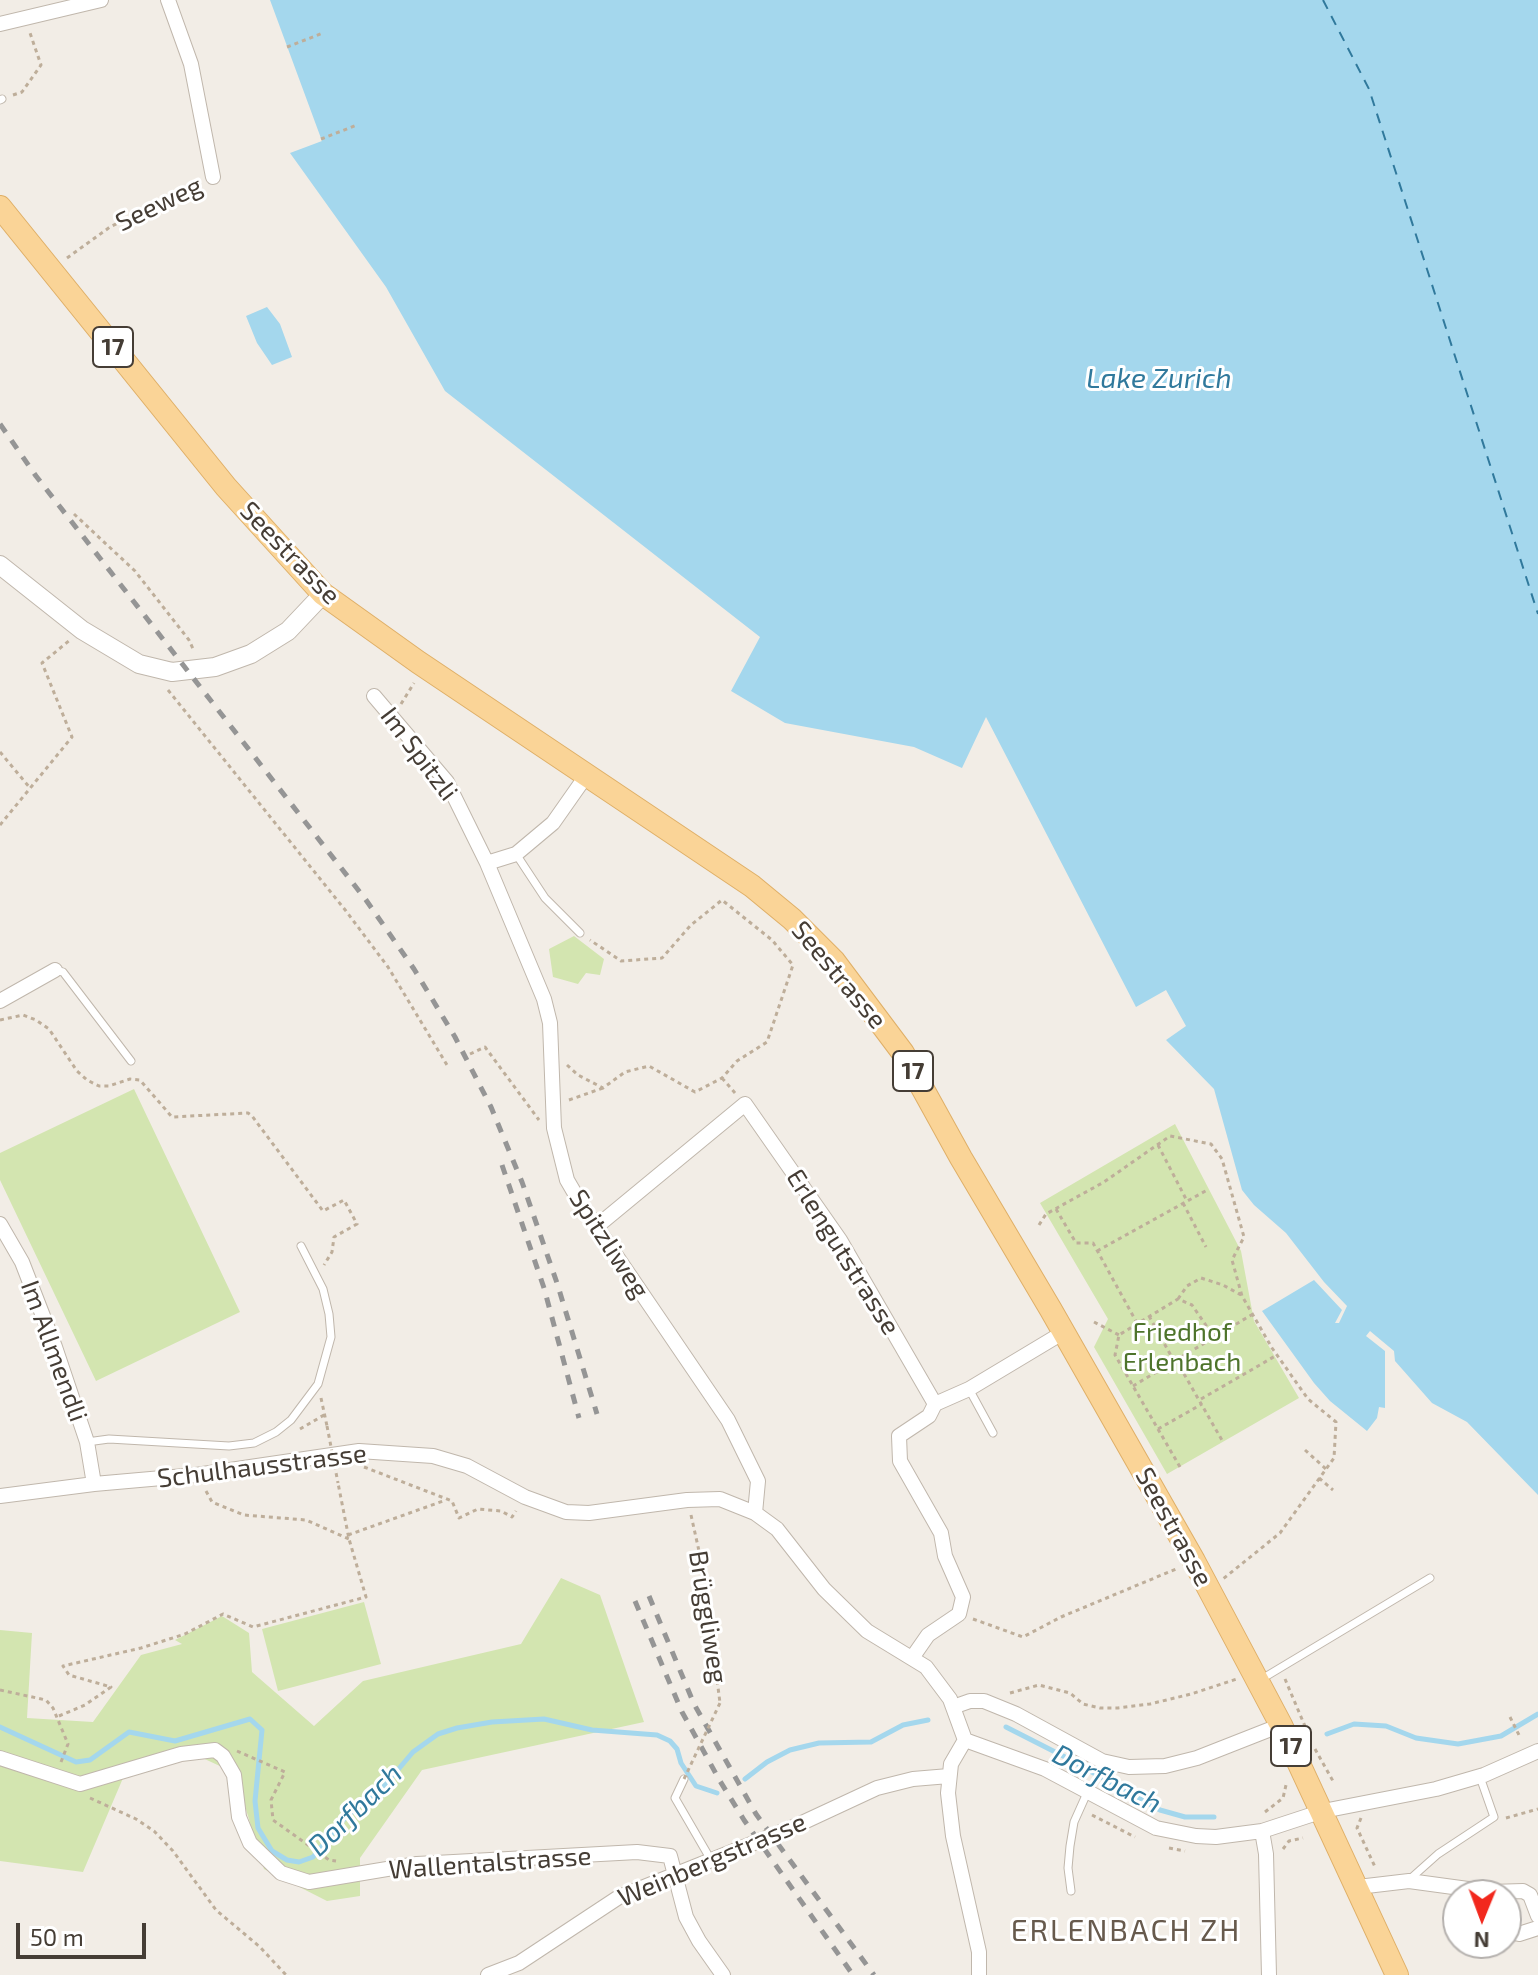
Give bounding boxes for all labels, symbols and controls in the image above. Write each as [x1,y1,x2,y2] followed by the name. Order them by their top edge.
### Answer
[111,170,207,238] street label: Seeweg
[93,327,133,367] road number: 17
[1086,362,1232,396] water label: Lake Zurich
[233,495,347,611] street label: Seestrasse
[374,701,464,807] street label: Im Spitzli
[785,915,893,1035] street label: Seestrasse
[893,1051,933,1091] road number: 17
[780,1164,906,1340] street label: Erlengutstrasse
[562,1184,656,1304] street label: Spitzliweg
[14,1276,94,1426] street label: Im Allmendli
[1123,1316,1241,1378] park label: Friedhof Erlenbach
[156,1438,368,1494] street label: Schulhausstrasse
[1129,1462,1219,1592] street label: Seestrasse
[682,1548,734,1686] street label: Brüggliweg
[1271,1726,1311,1766] road number: 17
[1047,1737,1167,1821] water label: Dorfbach
[301,1757,409,1863] water label: Dorfbach
[613,1806,811,1914] street label: Weinbergstrasse
[388,1840,592,1886] street label: Wallentalstrasse
[1442,1879,1522,1959] north arrow
[20,1907,150,1957] scale bar
[1011,1913,1241,1949] district label: ERLENBACH ZH
[30,1922,84,1951] text: 50 m
[1473,1928,1490,1954] text: N

